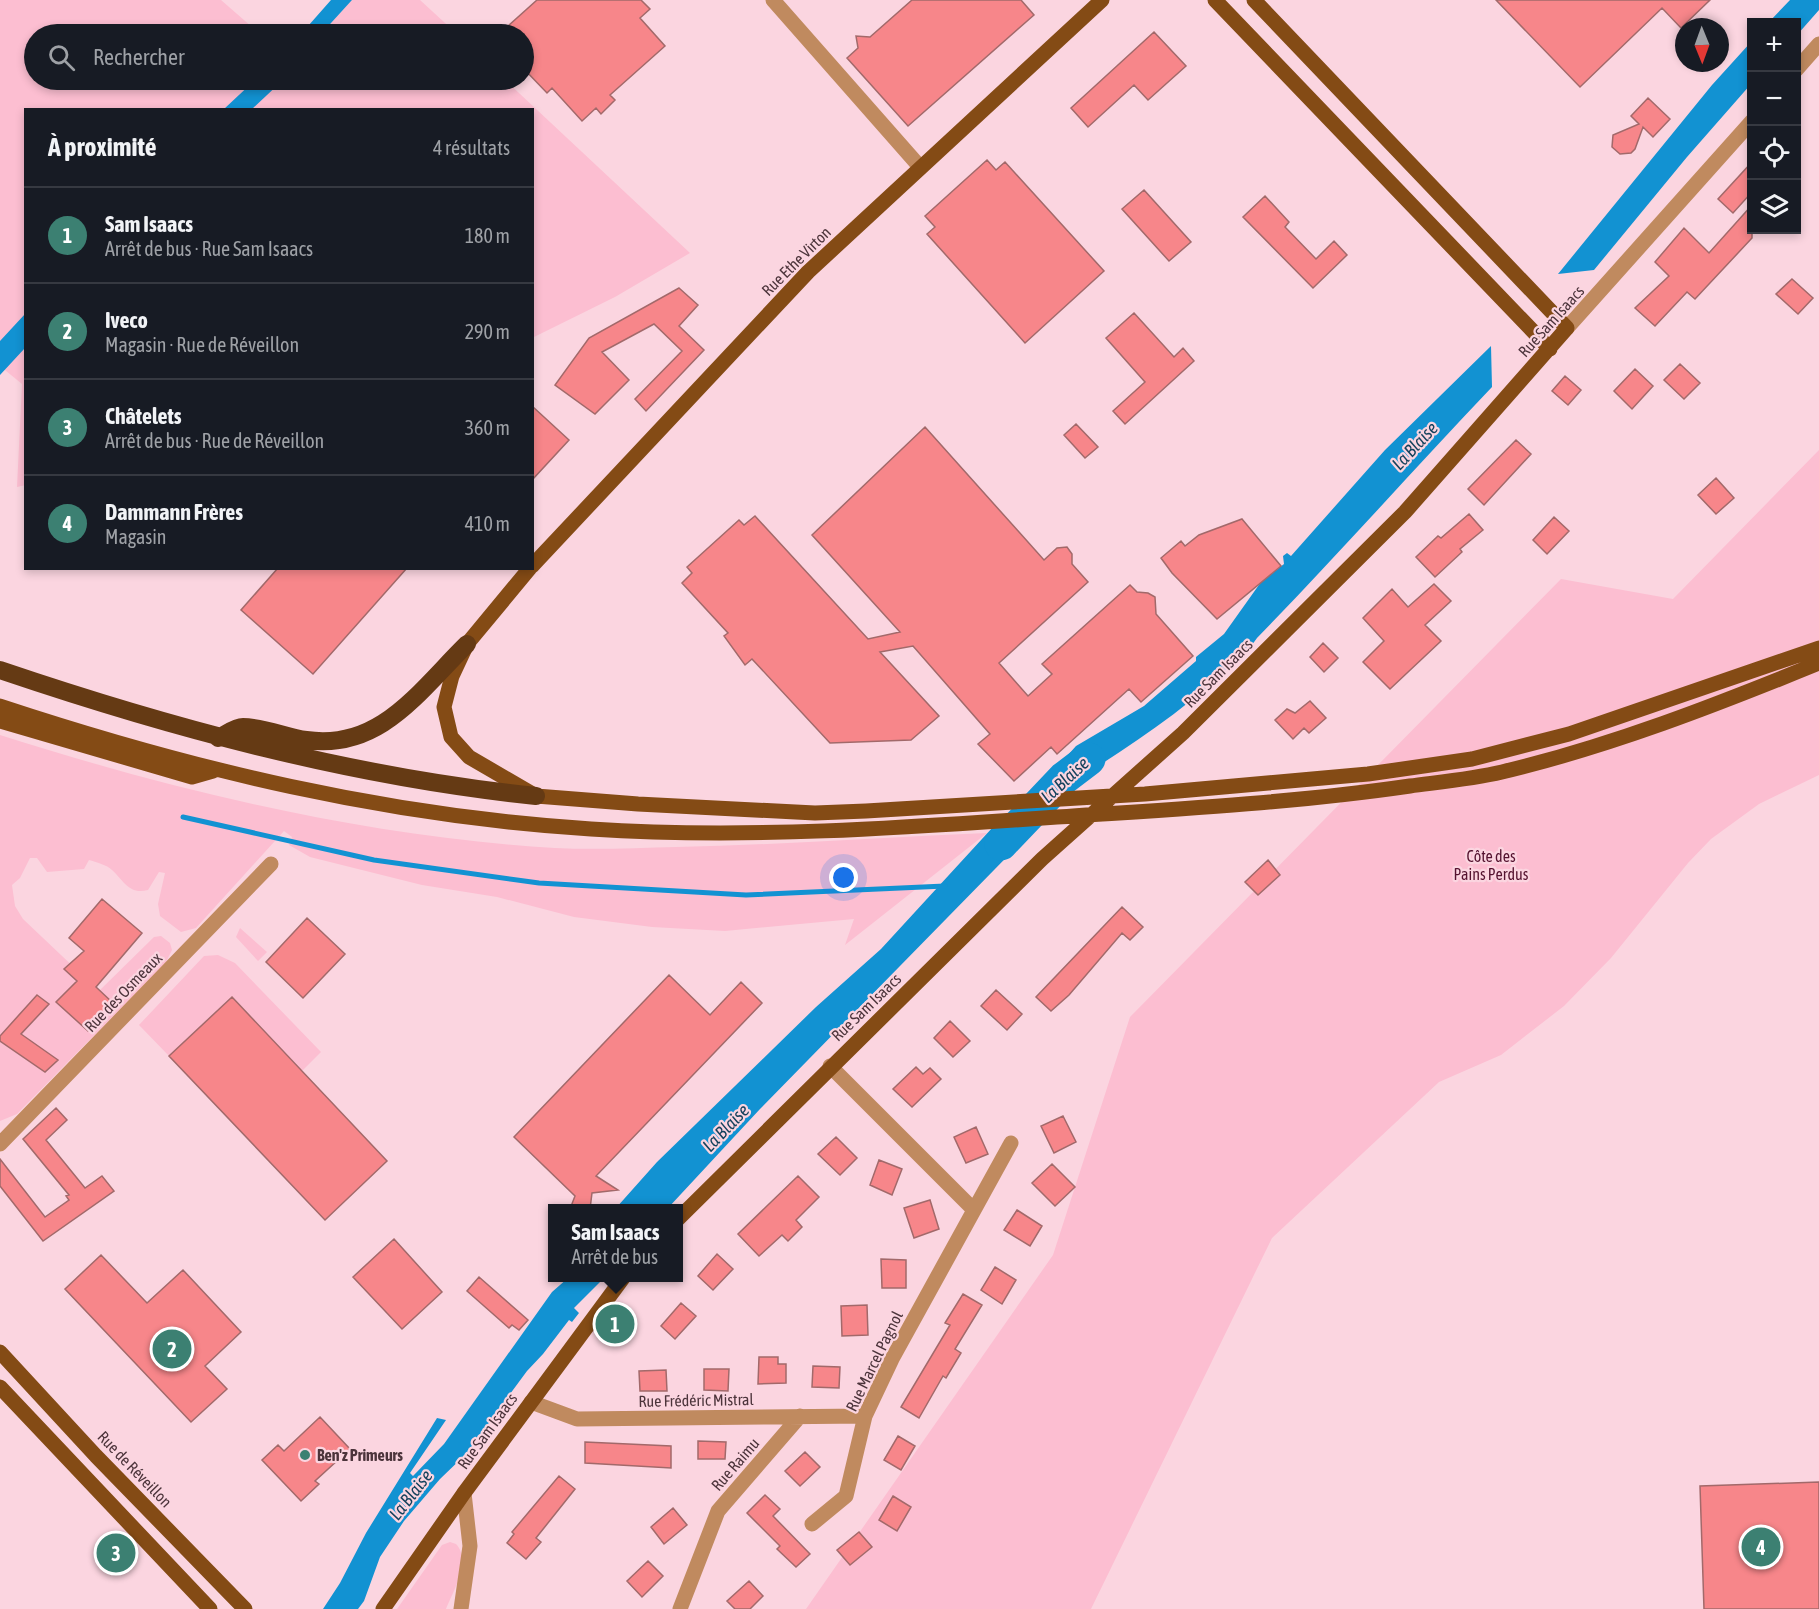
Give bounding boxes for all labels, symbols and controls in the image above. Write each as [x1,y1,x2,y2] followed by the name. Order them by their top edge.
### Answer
[1675,18,1729,72] north arrow
[1747,18,1801,234] map controls
[1747,18,1801,72] button: +
[24,24,534,90] search box
[45,41,78,74] icon: search
[93,44,184,70] text: Rechercher
[1747,72,1801,126] button: −
[1747,126,1801,180] button: locate
[48,132,156,162] text: À proximité
[433,136,510,159] text: 4 résultats
[1747,180,1801,234] button: layers
[105,211,193,237] text: Sam Isaacs
[758,223,834,299] street label: Rue Ethe Virton
[63,224,72,247] text: 1
[465,224,510,247] text: 180 m
[105,237,313,260] text: Arrêt de bus · Rue Sam Isaacs
[1514,282,1588,360] street label: Rue Sam Isaacs
[105,307,148,333] text: Iveco
[63,320,72,343] text: 2
[465,320,510,343] text: 290 m
[105,333,299,356] text: Magasin · Rue de Réveillon
[105,403,182,429] text: Châtelets
[63,416,72,439] text: 3
[465,416,510,439] text: 360 m
[1387,417,1442,474] water label: La Blaise
[105,429,324,452] text: Arrêt de bus · Rue de Réveillon
[105,499,243,525] text: Dammann Frères
[63,512,72,535] text: 4
[465,512,510,535] text: 410 m
[105,525,167,548] text: Magasin
[1180,635,1256,711] street label: Rue Sam Isaacs
[1036,752,1093,807] water label: La Blaise
[1454,847,1529,883] park label: Côte des Pains Perdus
[829,863,858,892] your location
[81,948,166,1035] street label: Rue des Osmeaux
[828,969,905,1044] street label: Rue Sam Isaacs
[698,1100,753,1156] water label: La Blaise
[548,1204,683,1282] popup
[571,1219,660,1245] text: Sam Isaacs
[571,1245,658,1268] text: Arrêt de bus
[596,1302,634,1346] pin: 1
[842,1307,907,1414] street label: Rue Marcel Pagnol
[152,1326,192,1372] pin: 2
[453,1389,521,1472] street label: Rue Sam Isaacs
[638,1390,755,1410] street label: Rue Frédéric Mistral
[94,1427,176,1511] street label: Rue de Réveillon
[707,1434,763,1494] street label: Rue Raimu
[317,1446,403,1464] place label: Ben'z Primeurs
[298,1448,312,1462] marker: Ben'z Primeurs
[385,1465,437,1524] water label: La Blaise
[1742,1524,1780,1570] pin: 4
[96,1530,136,1576] pin: 3

